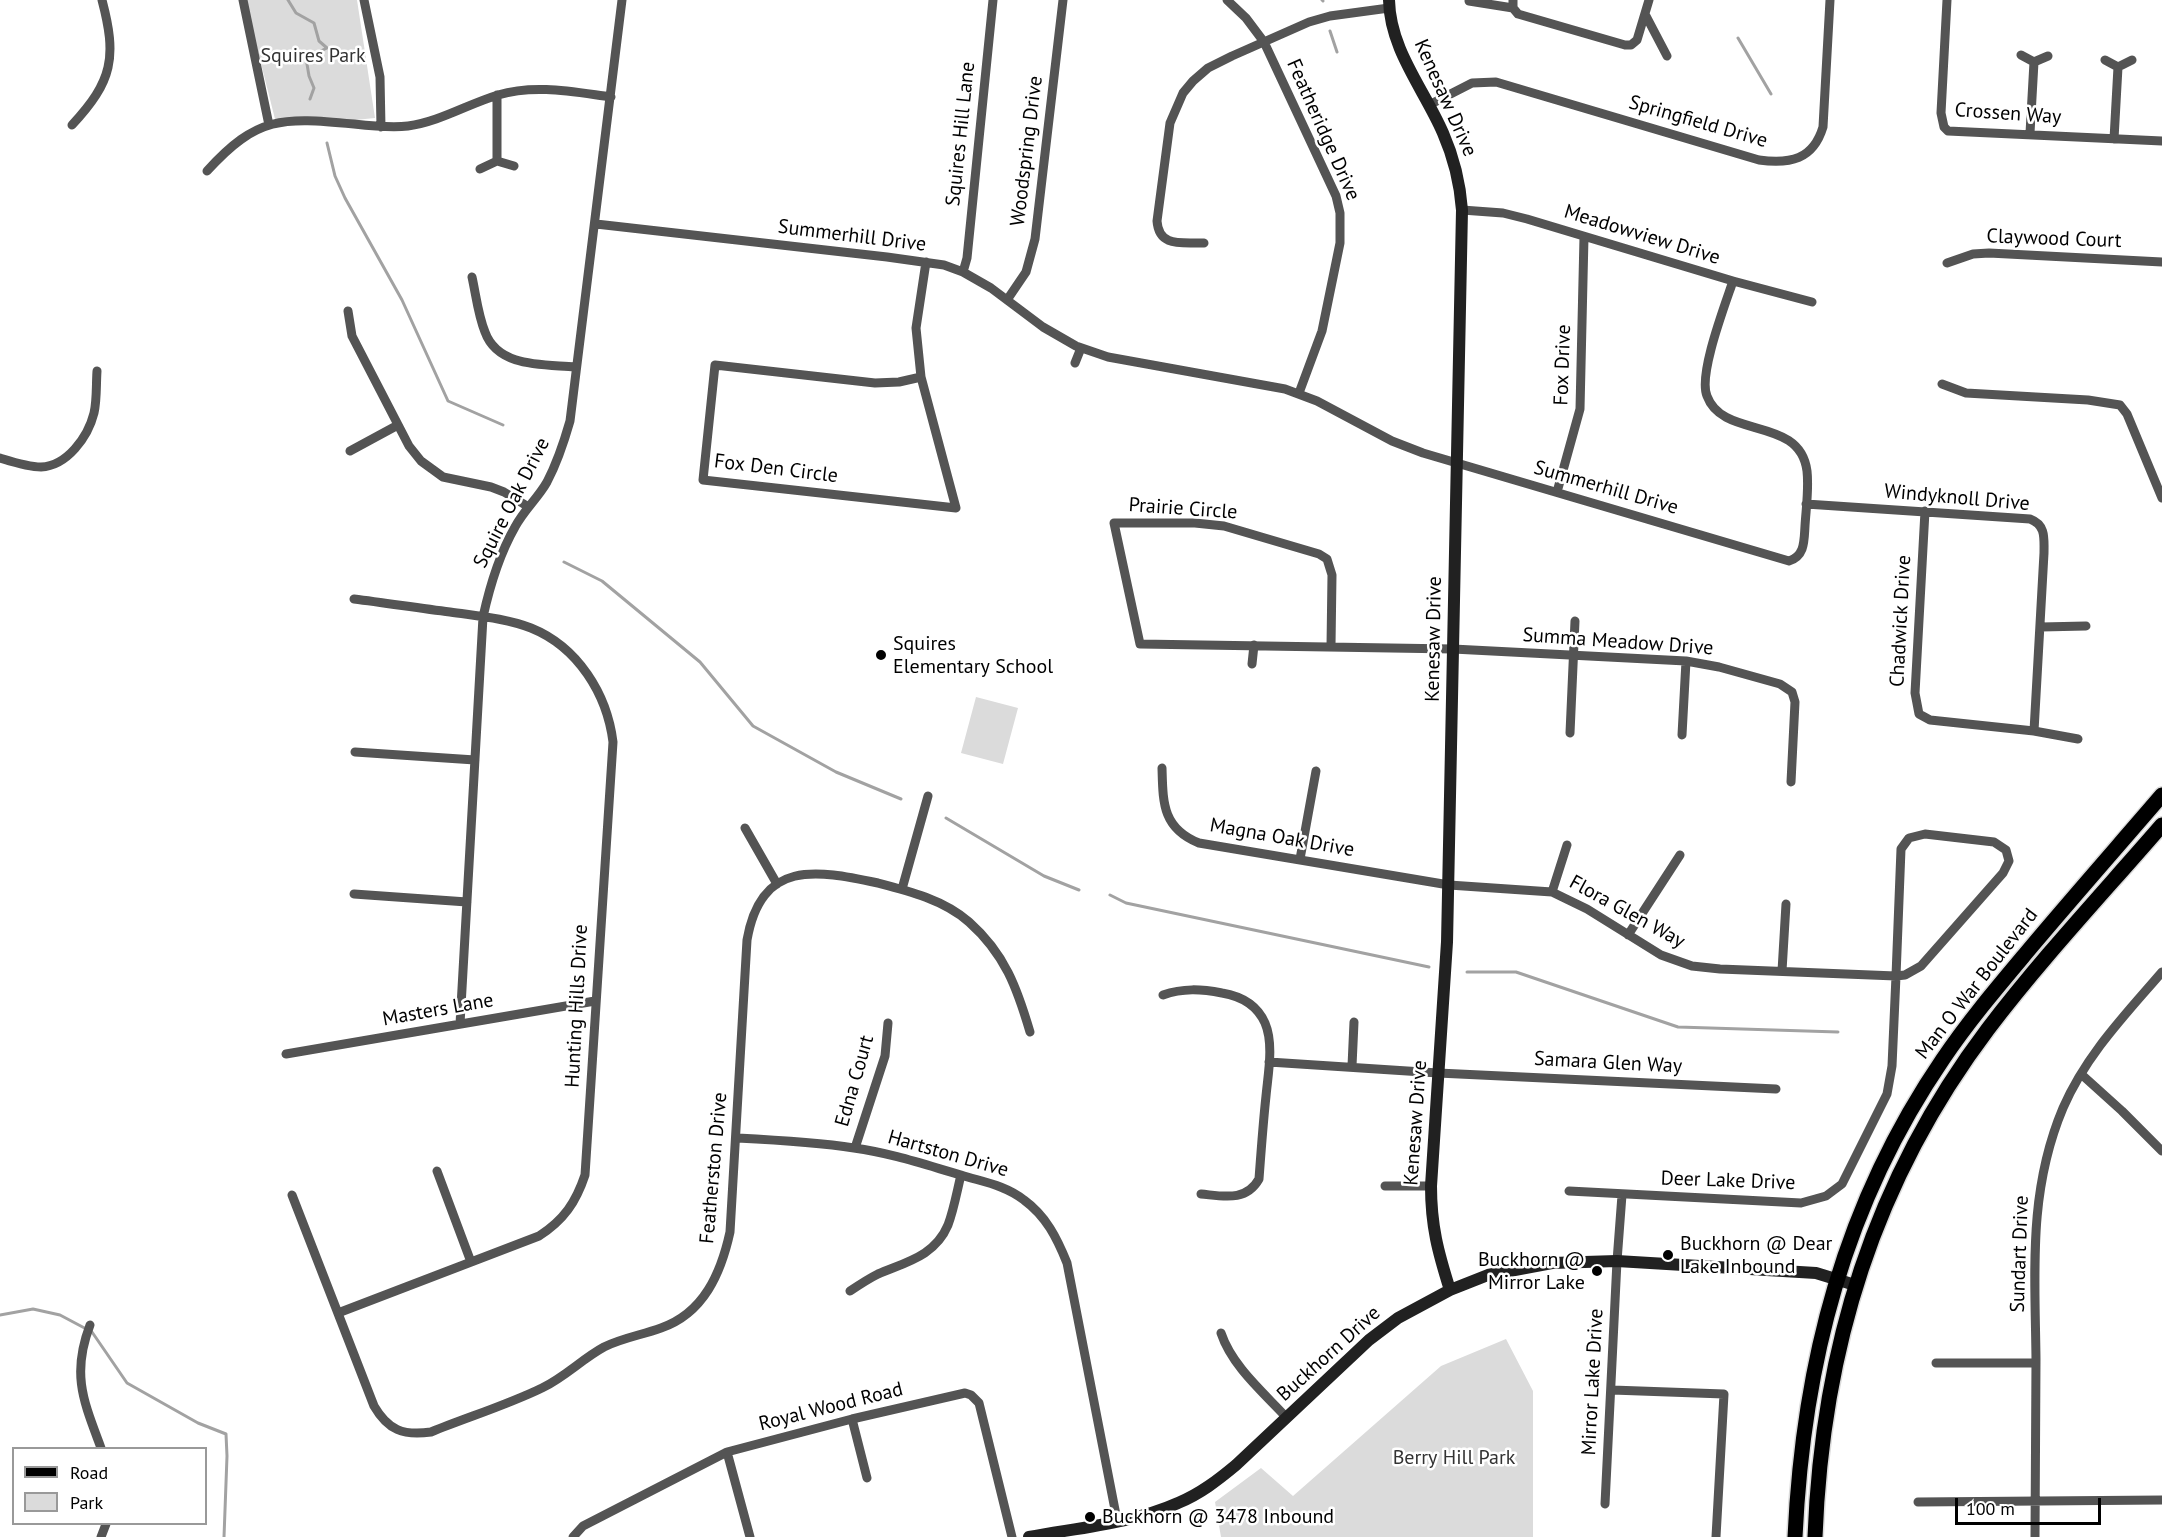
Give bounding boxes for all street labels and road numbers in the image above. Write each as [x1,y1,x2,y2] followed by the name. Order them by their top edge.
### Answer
[1408,36,1482,160] street label: Kenesaw Drive
[1281,56,1365,204] street label: Featheridge Drive
[941,61,981,207] street label: Squires Hill Lane
[1006,75,1048,227] street label: Woodspring Drive
[1626,91,1770,153] street label: Springfield Drive
[1954,98,2062,130] street label: Crossen Way
[1561,200,1723,270] street label: Meadowview Drive
[777,215,927,257] street label: Summerhill Drive
[1986,225,2122,253] street label: Claywood Court
[1550,324,1576,406] street label: Fox Drive
[469,434,555,572] street label: Squire Oak Drive
[713,450,839,488] street label: Fox Den Circle
[1531,456,1681,520] street label: Summerhill Drive
[1883,480,2031,516] street label: Windyknoll Drive
[1128,493,1238,525] street label: Prairie Circle
[1886,555,1916,687] street label: Chadwick Drive
[1421,576,1447,702] street label: Kenesaw Drive
[1522,623,1714,661] street label: Summa Meadow Drive
[1208,814,1356,862] street label: Magna Oak Drive
[1565,870,1689,954] street label: Flora Glen Way
[1911,904,2043,1064] street label: Man O War Boulevard
[561,924,593,1088] street label: Hunting Hills Drive
[381,988,495,1032] street label: Masters Lane
[830,1032,880,1130] street label: Edna Court
[1533,1047,1683,1079] street label: Samara Glen Way
[1400,1059,1432,1187] street label: Kenesaw Drive
[695,1091,733,1245] street label: Featherston Drive
[885,1125,1011,1183] street label: Hartston Drive
[1660,1167,1796,1195] street label: Deer Lake Drive
[2006,1195,2034,1313] street label: Sundart Drive
[1272,1301,1386,1407] street label: Buckhorn Drive
[1577,1308,1609,1456] street label: Mirror Lake Drive
[757,1378,905,1436] street label: Royal Wood Road

